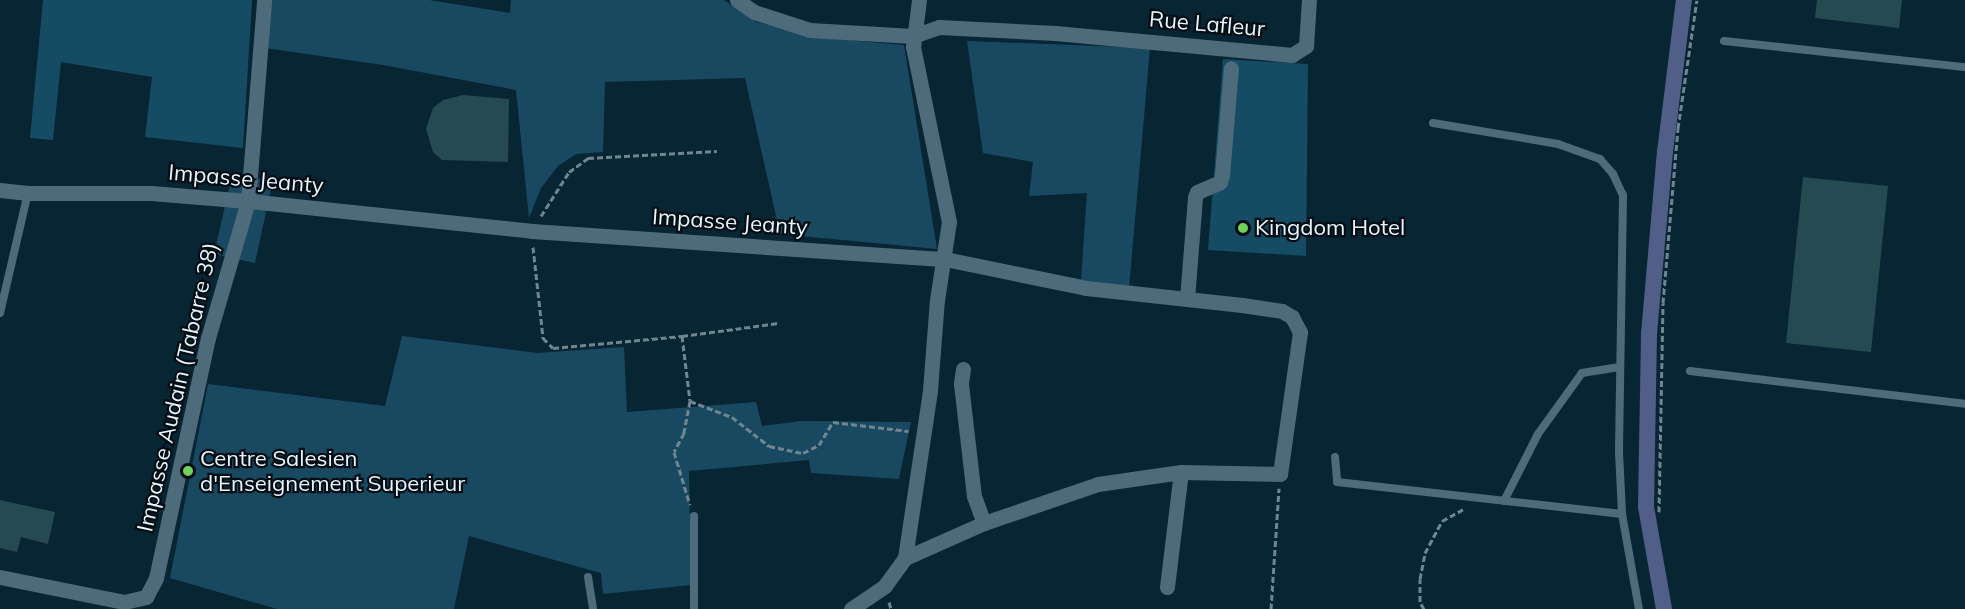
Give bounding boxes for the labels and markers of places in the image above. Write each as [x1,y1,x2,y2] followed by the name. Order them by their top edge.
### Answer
[1255,215,1405,241] place label: Kingdom Hotel
[1236,221,1250,235] marker: Kingdom Hotel
[200,445,465,496] place label: Centre Salesien d'Enseignement Superieur
[181,464,195,478] marker: Centre Salesien d'Enseignement Superieur

